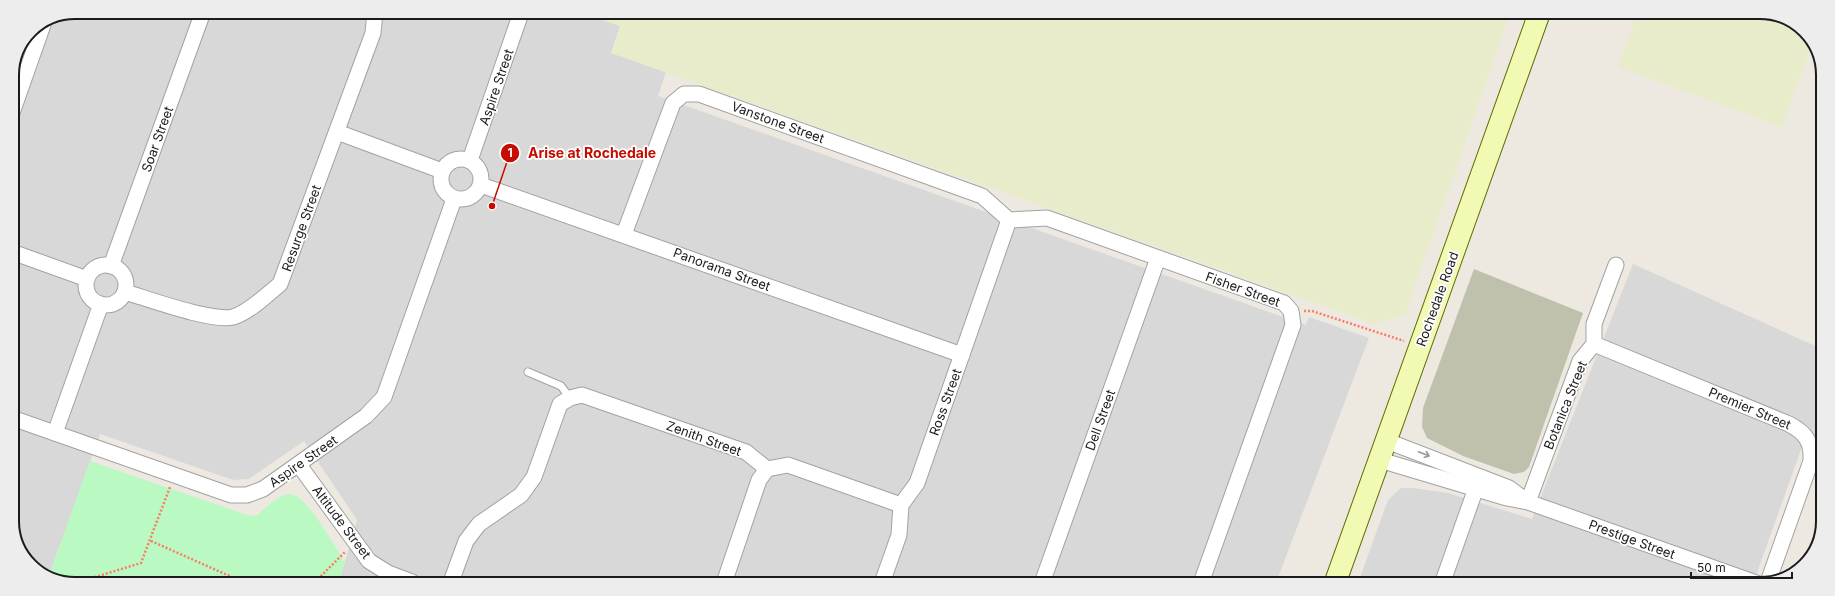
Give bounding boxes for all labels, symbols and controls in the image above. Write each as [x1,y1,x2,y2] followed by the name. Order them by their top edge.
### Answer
[475,47,517,127] street label: Aspire Street
[729,98,827,146] street label: Vanstone Street
[138,104,176,174] street label: Soar Street
[500,140,664,166] callout: Arise at Rochedale
[528,144,656,161] text: Arise at Rochedale
[507,145,513,160] text: 1
[278,183,324,273] street label: Resurge Street
[671,244,773,294] street label: Panorama Street
[1412,249,1462,349] street label: Rochedale Road
[1204,268,1282,310] street label: Fisher Street
[1540,358,1590,452] street label: Botanica Street
[926,366,964,438] street label: Ross Street
[1706,383,1794,433] street label: Premier Street
[1082,387,1118,453] street label: Dell Street
[664,417,744,459] street label: Zenith Street
[266,432,340,490] street label: Aspire Street
[1417,451,1429,459] one-way arrow
[309,482,375,562] street label: Altitude Street
[1587,516,1677,562] street label: Prestige Street
[1691,554,1792,580] scale bar
[1697,560,1726,575] text: 50 m

